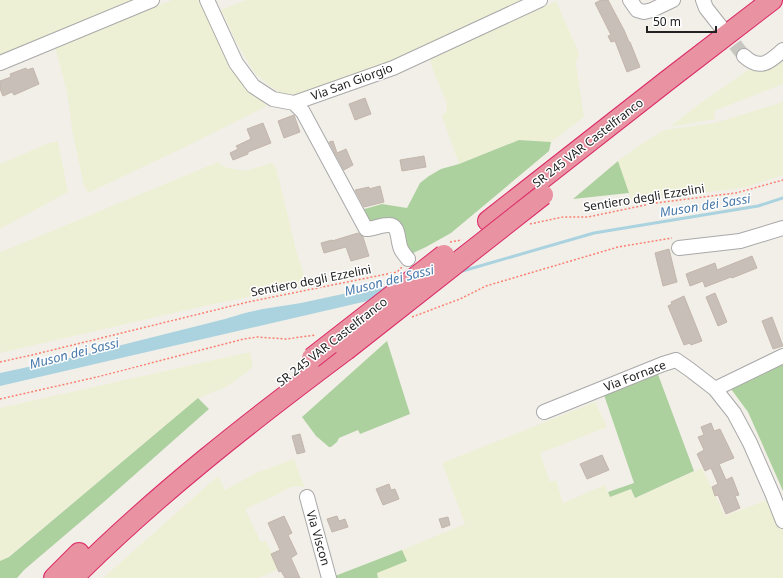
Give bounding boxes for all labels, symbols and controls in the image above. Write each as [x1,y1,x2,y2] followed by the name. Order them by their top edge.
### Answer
[647,8,716,34] scale bar
[653,13,681,30] text: 50 m
[309,59,395,104] street label: Via San Giorgio
[529,94,647,191] street label: SR 245 VAR Castelfranco
[582,180,706,215] street label: Sentiero degli Ezzelini
[658,189,752,221] water label: Muson dei Sassi
[249,260,373,301] street label: Sentiero degli Ezzelini
[342,260,436,300] water label: Muson dei Sassi
[273,293,391,390] street label: SR 245 VAR Castelfranco
[27,333,121,373] water label: Muson dei Sassi
[601,356,669,395] street label: Via Fornace
[303,508,334,567] street label: Via Viscon

